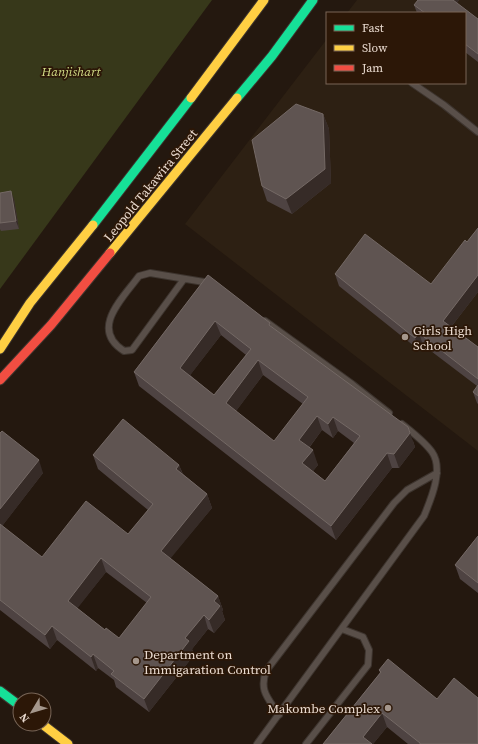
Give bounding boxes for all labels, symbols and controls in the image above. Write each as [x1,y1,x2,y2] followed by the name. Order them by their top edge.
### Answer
[326,12,466,84] legend
[362,20,384,36] text: Fast
[362,40,388,56] text: Slow
[361,60,383,76] text: Jam
[41,63,101,80] park label: Hanjishart
[100,125,201,245] street label: Leopold Takawira Street
[413,322,472,354] place label: Girls High School
[400,332,410,342] marker: Girls High School
[144,646,271,678] place label: Department on Immigaration Control
[131,656,141,666] marker: Department on Immigaration Control
[12,692,52,732] north arrow
[267,700,380,717] place label: Makombe Complex
[383,703,393,713] marker: Makombe Complex
[16,710,33,726] text: N

